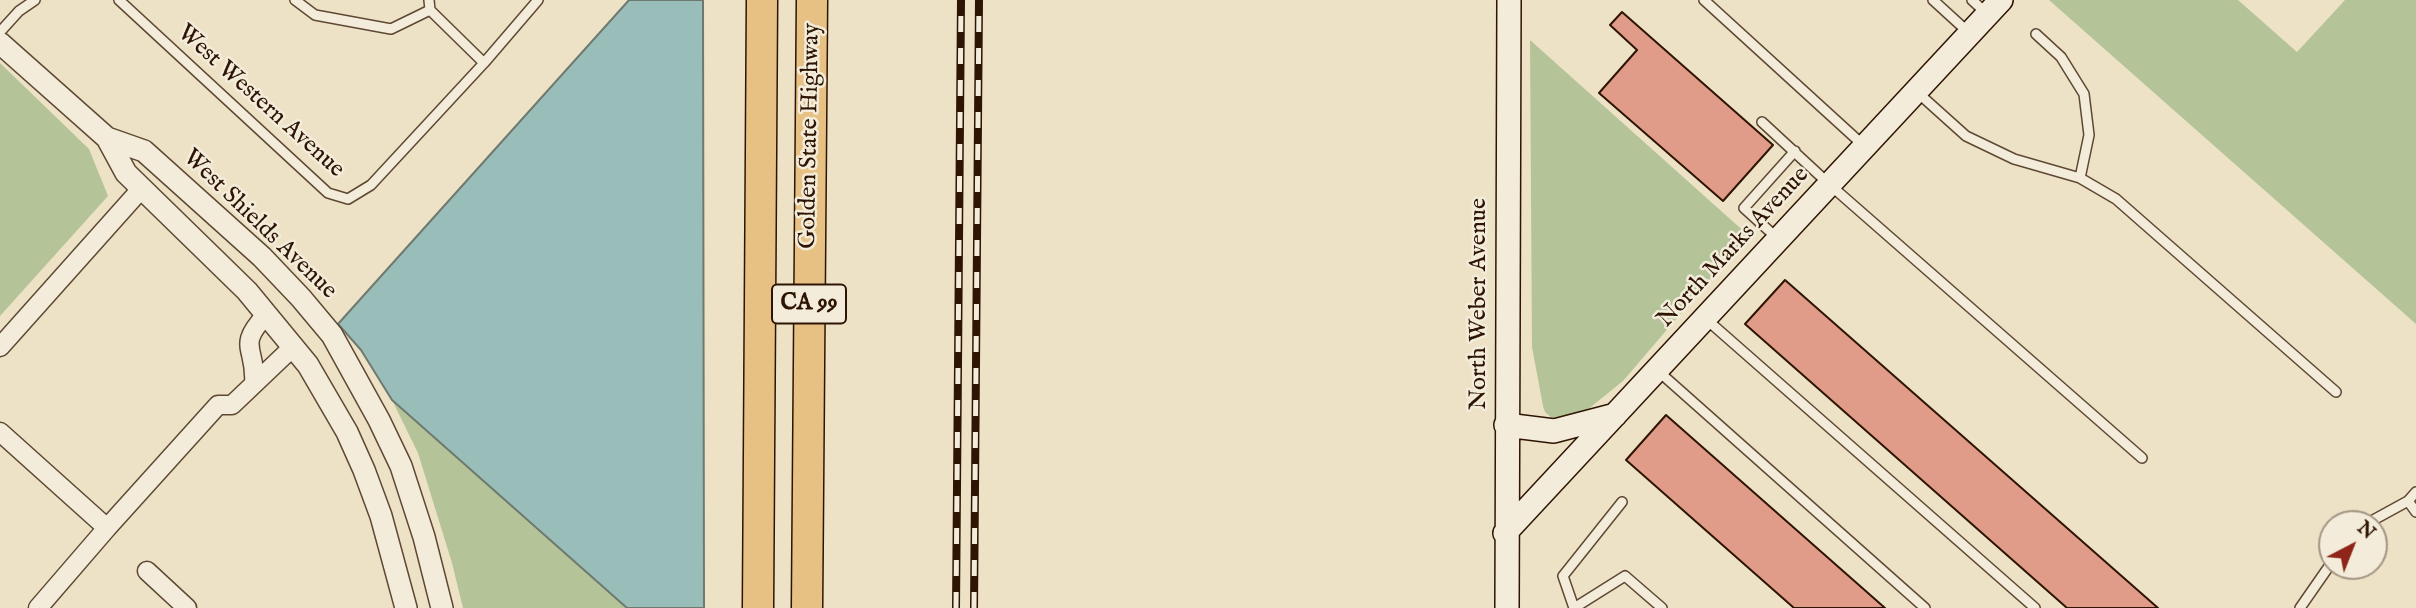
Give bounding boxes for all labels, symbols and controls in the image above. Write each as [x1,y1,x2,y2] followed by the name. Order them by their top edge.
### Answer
[170,19,350,185] street label: West Western Avenue
[795,23,827,249] street label: Golden State Highway
[176,144,342,306] street label: West Shields Avenue
[1652,162,1816,334] street label: North Marks Avenue
[1466,198,1494,410] street label: North Weber Avenue
[772,284,846,324] road number: CA 99
[2318,510,2388,580] north arrow
[2352,516,2380,545] text: N

